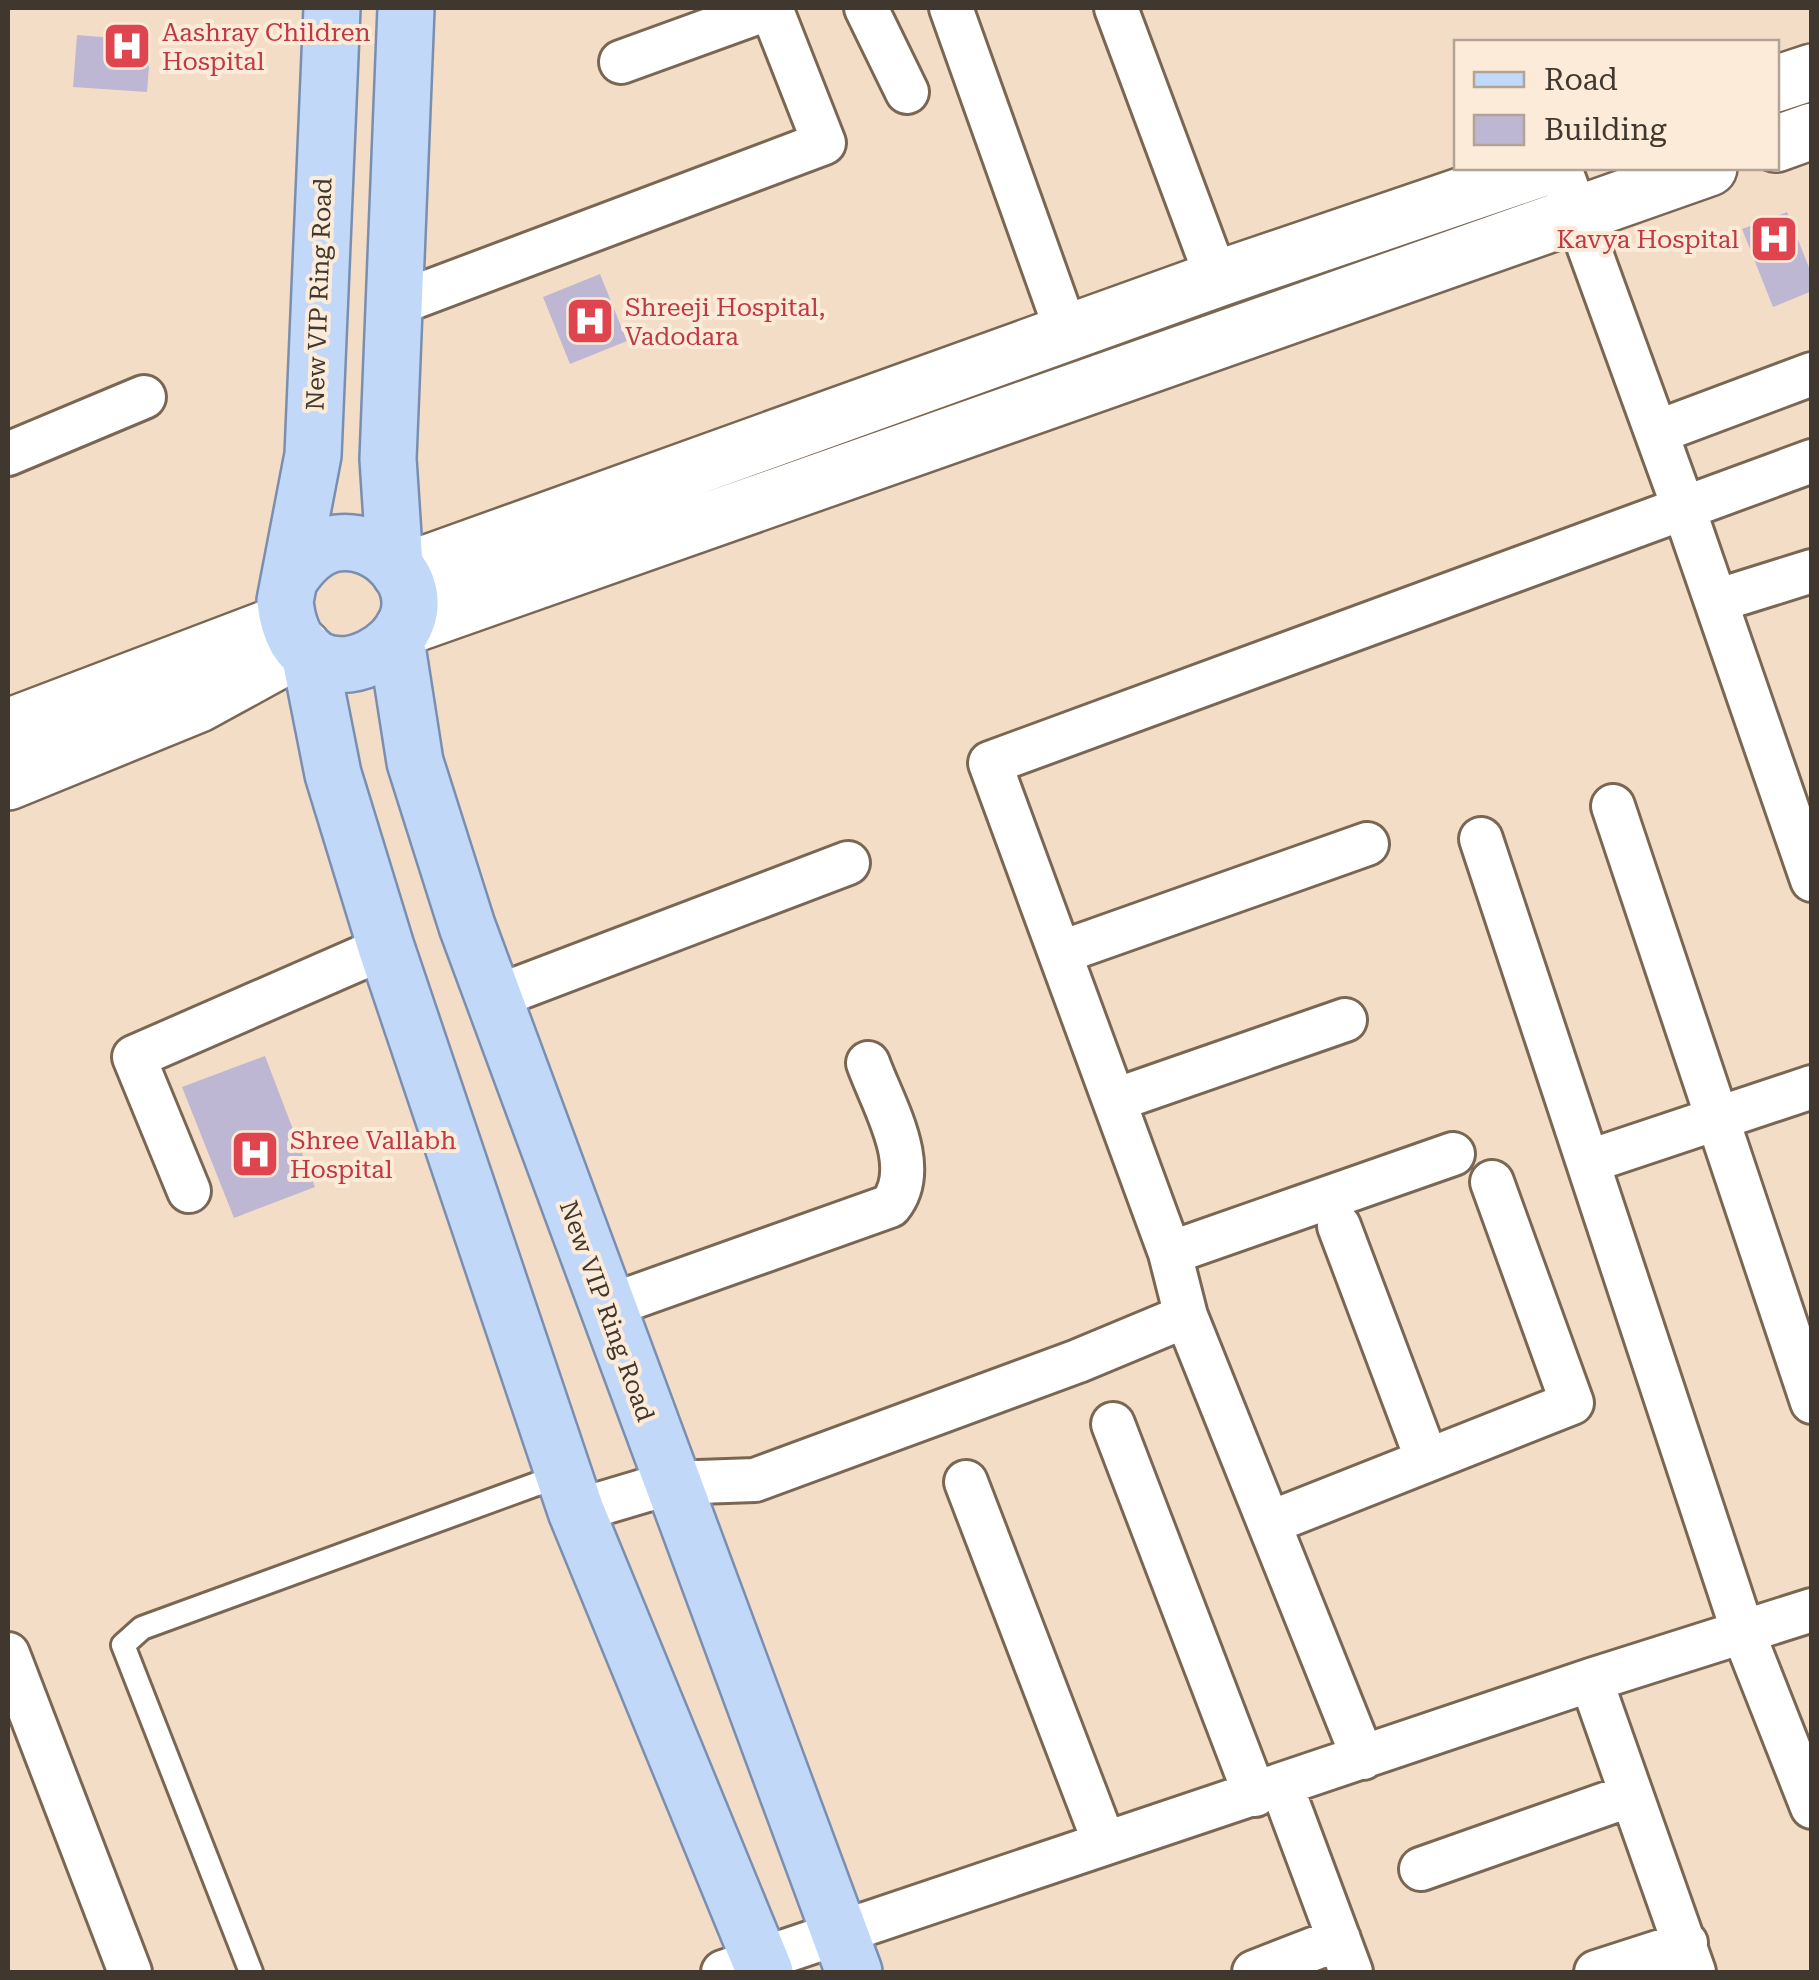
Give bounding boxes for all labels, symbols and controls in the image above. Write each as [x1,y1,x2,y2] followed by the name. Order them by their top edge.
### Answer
[162,18,371,76] place label: Aashray Children Hospital
[101,20,153,72] hospital icon: Aashray Children Hospital
[1454,40,1779,170] legend
[1544,62,1618,97] text: Road
[1544,112,1667,147] text: Building
[300,177,338,411] street label: New VIP Ring Road
[1748,213,1800,265] hospital icon: Kavya Hospital
[1557,225,1739,254] place label: Kavya Hospital
[625,293,825,351] place label: Shreeji Hospital, Vadodara
[564,295,616,347] hospital icon: Shreeji Hospital, Vadodara
[290,1126,456,1184] place label: Shree Vallabh Hospital
[229,1128,281,1180] hospital icon: Shree Vallabh Hospital
[554,1197,660,1425] street label: New VIP Ring Road

